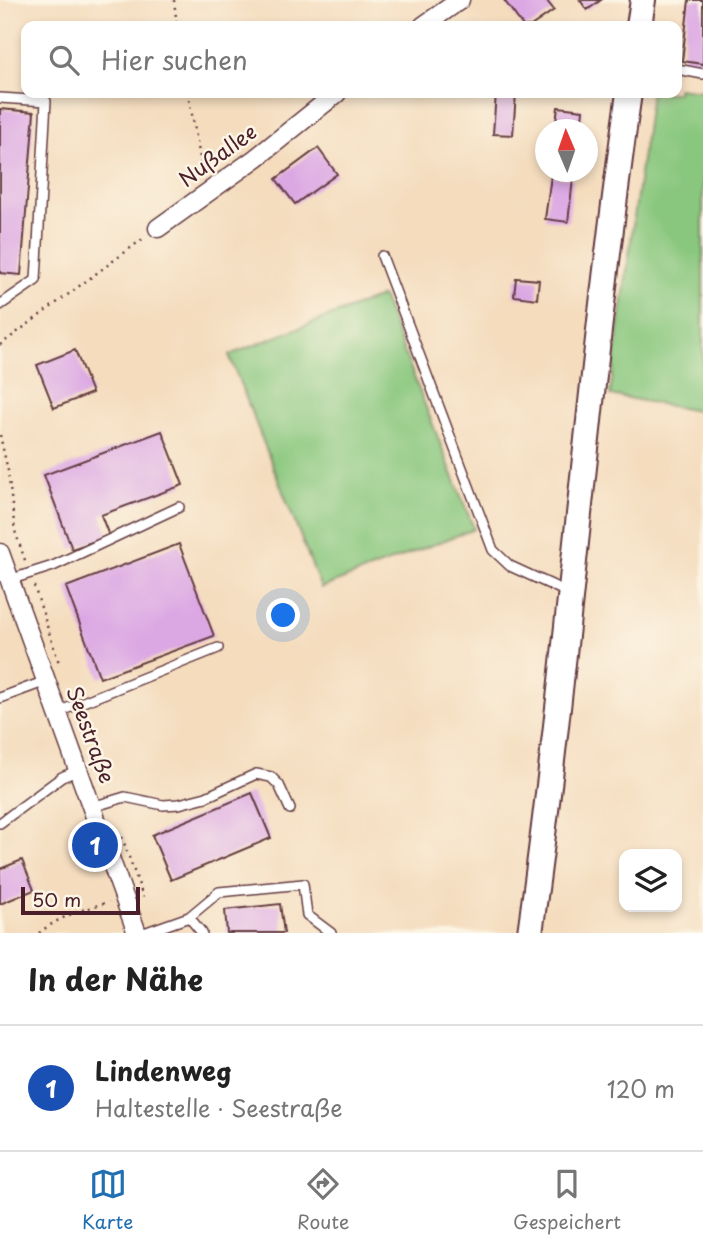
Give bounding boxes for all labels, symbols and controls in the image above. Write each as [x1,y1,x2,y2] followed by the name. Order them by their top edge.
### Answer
[21,21,682,98] search box
[101,40,248,79] text: Hier suchen
[45,41,83,79] icon: search
[171,115,262,194] street label: Nußallee
[535,119,598,182] north arrow
[266,598,300,632] your location
[59,681,124,787] street label: Seestraße
[72,819,118,871] pin: 1
[619,849,682,912] map controls
[619,849,682,912] button: layers
[21,884,140,916] scale bar
[32,885,81,913] text: 50 m
[28,956,203,1001] text: In der Nähe
[95,1051,232,1090] text: Lindenweg
[46,1071,57,1106] text: 1
[607,1071,675,1106] text: 120 m
[95,1090,342,1125] text: Haltestelle · Seestraße
[82,1165,133,1235] tab: Karte
[297,1165,349,1235] tab: Route
[513,1165,621,1235] tab: Gespeichert

